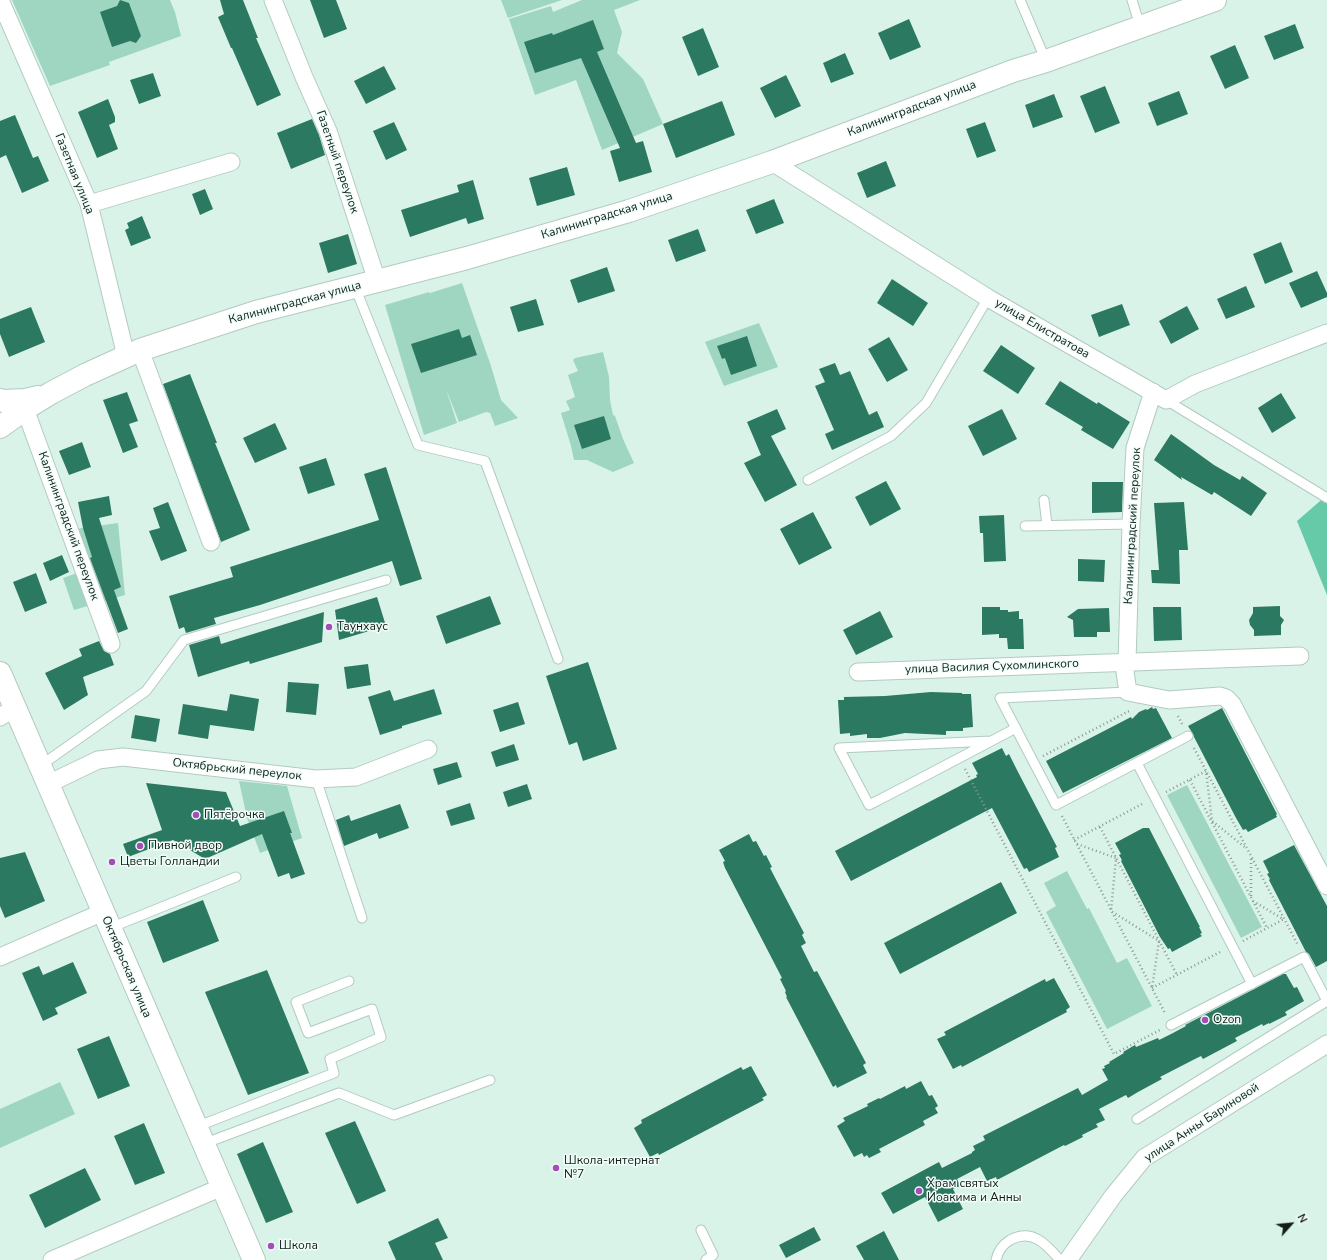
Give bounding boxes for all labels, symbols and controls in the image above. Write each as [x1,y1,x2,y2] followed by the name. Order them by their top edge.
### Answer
[846,78,978,140] street label: Калининградская улица
[313,109,361,215] street label: Газетный переулок
[51,132,97,216] street label: Газетная улица
[540,189,674,243] street label: Калининградская улица
[227,278,363,328] street label: Калининградская улица
[992,296,1092,362] street label: улица Елистратова
[1122,447,1144,605] street label: Калининградский переулок
[34,450,102,602] street label: Калининградский переулок
[337,620,388,634] place label: Таунхаус
[324,622,334,632] marker: Таунхаус
[905,657,1079,677] street label: улица Василия Сухомлинского
[172,756,302,784] street label: Октябрьский переулок
[204,808,265,822] place label: Пятёрочка
[191,810,201,820] marker: Пятёрочка
[148,839,222,853] place label: Пивной двор
[135,841,145,851] marker: Пивной двор
[120,855,220,869] place label: Цветы Голландии
[107,857,117,867] marker: Цветы Голландии
[98,914,154,1020] street label: Октябрьская улица
[1213,1013,1241,1027] place label: Ozon
[1200,1015,1210,1025] marker: Ozon
[1142,1080,1262,1166] street label: улица Анны Бариновой
[564,1154,660,1182] place label: Школа-интернат №7
[551,1163,561,1173] marker: Школа-интернат №7
[927,1177,1022,1205] place label: Храм святых Иоакима и Анны
[914,1186,924,1196] marker: Храм святых Иоакима и Анны
[1271,1204,1311,1244] north arrow
[1294,1211,1311,1225] text: N
[279,1239,318,1253] place label: Школа
[266,1241,276,1251] marker: Школа

